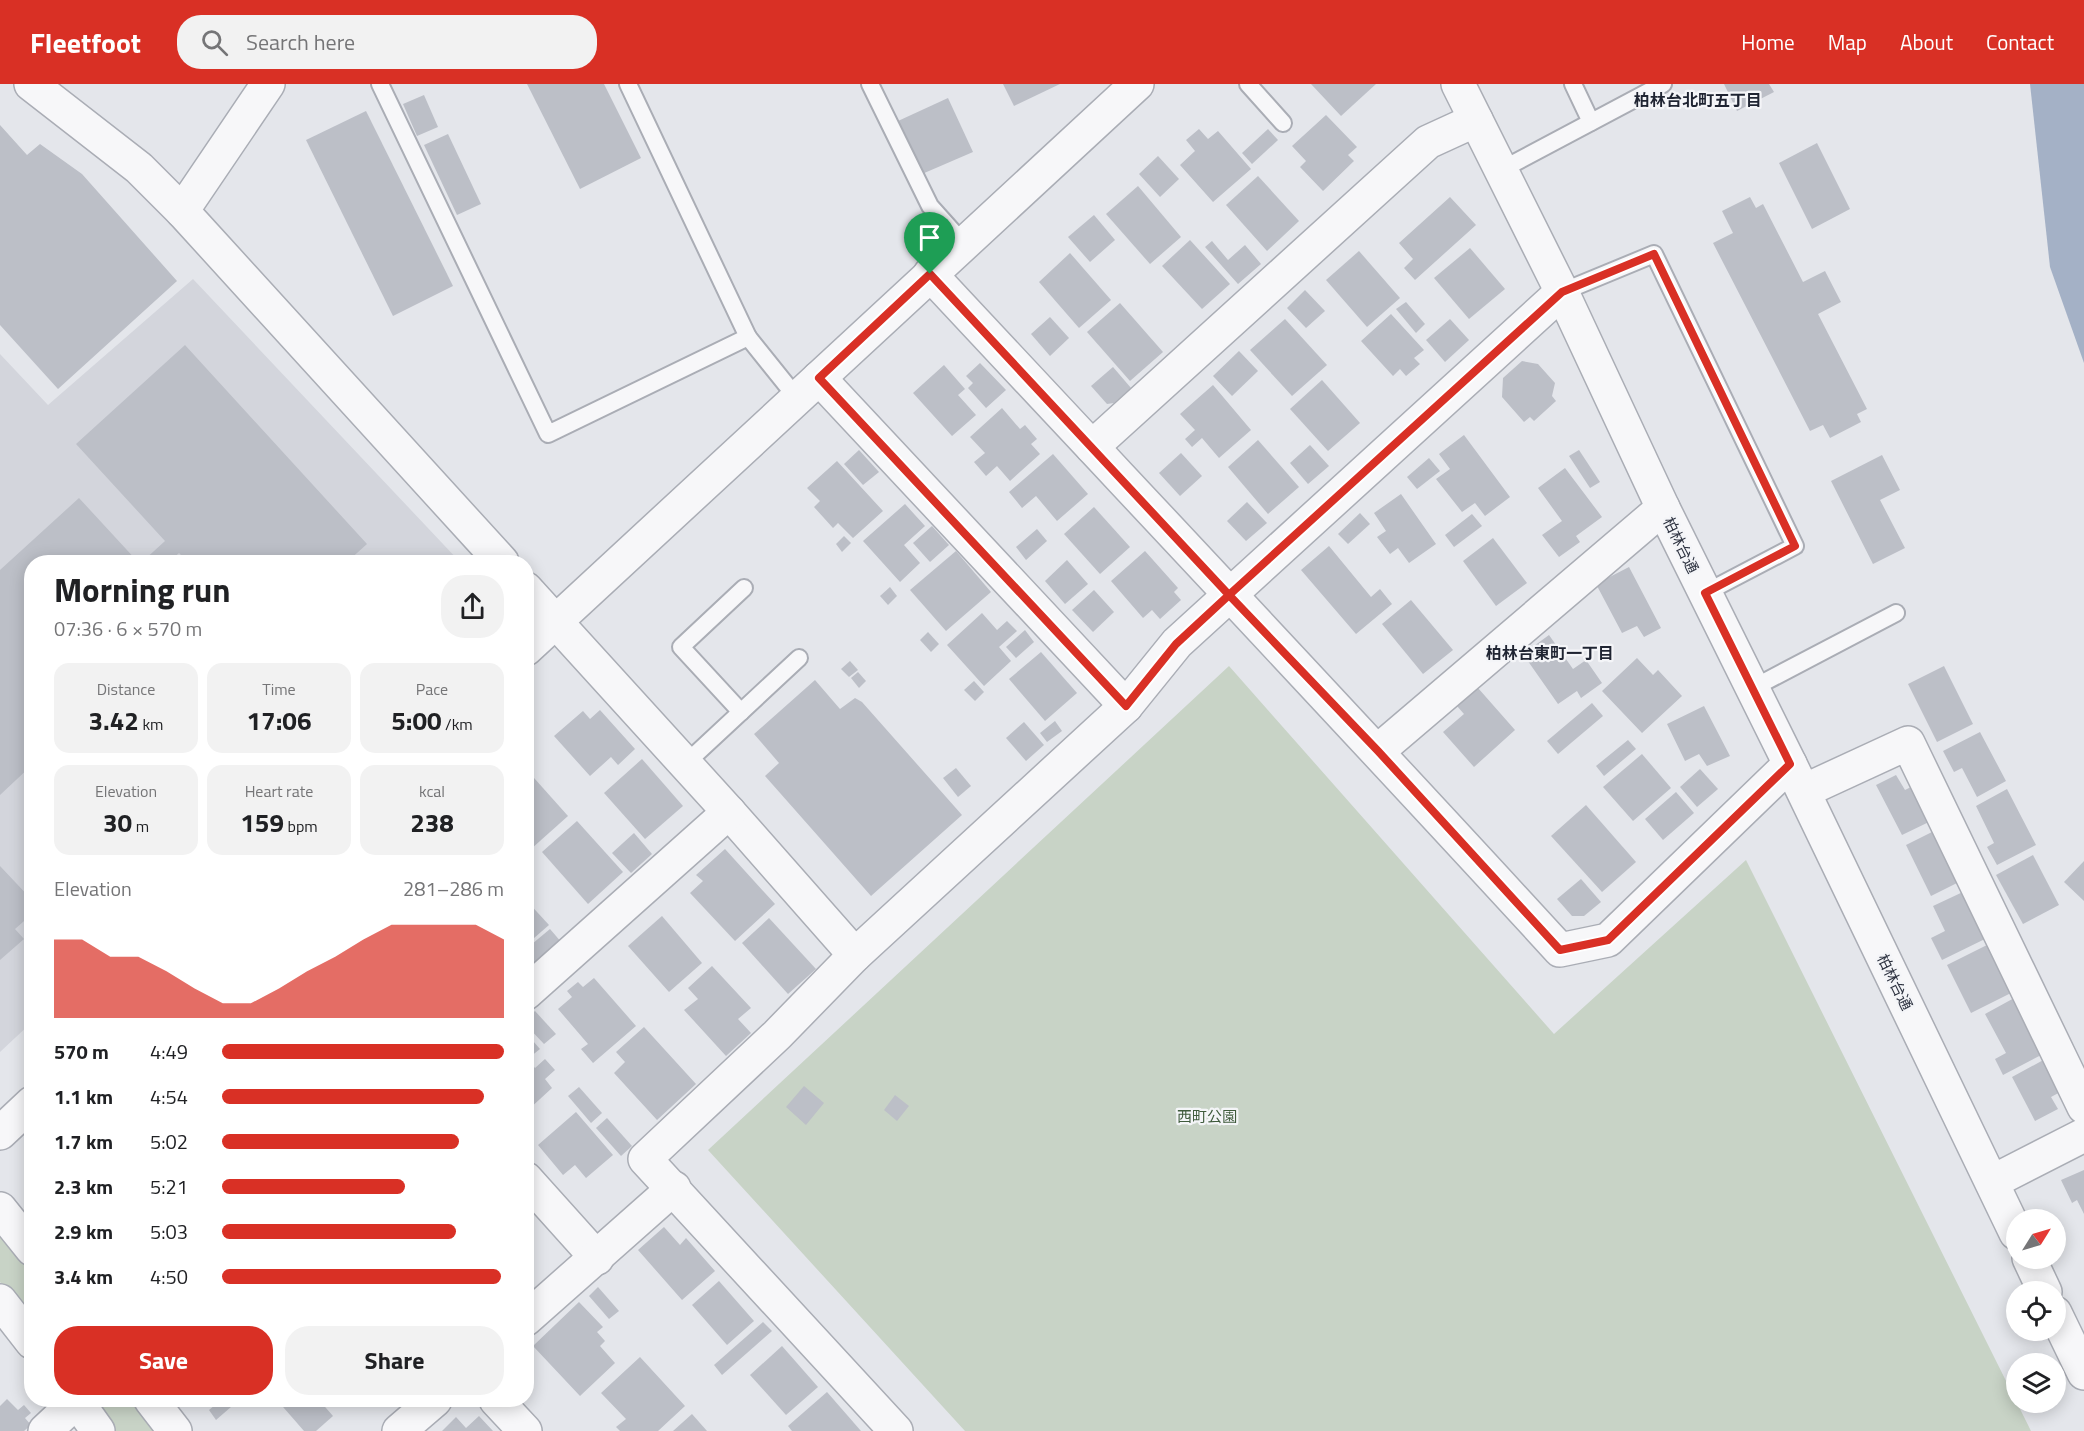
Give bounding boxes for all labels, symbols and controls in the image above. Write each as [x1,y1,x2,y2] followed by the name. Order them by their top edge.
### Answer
[177,15,597,69] search box
[30,21,141,64] text: Fleetfoot
[246,25,355,59] text: Search here
[198,26,231,59] icon: search
[1741,26,1795,58] text: Home
[1828,26,1867,58] text: Map
[1900,26,1953,58] text: About
[1986,26,2054,58] text: Contact
[1634,88,1762,112] district label: 柏林台北町五丁目
[904,212,955,274] pin
[913,221,946,254] icon: arrive
[1658,513,1704,577] street label: 柏林台通
[54,565,231,615] text: Morning run
[441,575,504,638] button: share
[54,613,202,644] text: 07:36 · 6 × 570 m
[1486,641,1614,665] district label: 柏林台東町一丁目
[97,677,155,701] text: Distance
[262,677,296,701] text: Time
[416,677,448,701] text: Pace
[89,701,139,740] text: 3.42
[247,701,311,740] text: 17:06
[391,701,442,740] text: 5:00
[139,712,163,736] text: km
[442,712,473,736] text: /km
[95,779,157,803] text: Elevation
[245,779,313,803] text: Heart rate
[419,779,445,803] text: kcal
[103,803,132,842] text: 30
[240,803,284,842] text: 159
[410,803,454,842] text: 238
[132,814,149,838] text: m
[284,814,318,838] text: bpm
[54,873,132,904] text: Elevation
[403,873,504,904] text: 281–286 m
[1872,950,1918,1014] street label: 柏林台通
[54,1036,109,1067] text: 570 m
[150,1036,188,1067] text: 4:49
[54,1081,113,1112] text: 1.1 km
[150,1081,188,1112] text: 4:54
[1177,1105,1237,1128] park label: 西町公園
[54,1126,113,1157] text: 1.7 km
[150,1126,188,1157] text: 5:02
[54,1171,113,1202] text: 2.3 km
[150,1171,188,1202] text: 5:21
[2006,1209,2066,1269] north arrow
[2006,1209,2066,1413] map controls
[54,1216,113,1247] text: 2.9 km
[150,1216,188,1247] text: 5:03
[54,1261,113,1292] text: 3.4 km
[150,1261,188,1292] text: 4:50
[2006,1281,2066,1341] button: locate
[54,1326,273,1395] button: Save
[285,1326,504,1395] button: Share
[2006,1353,2066,1413] button: layers

